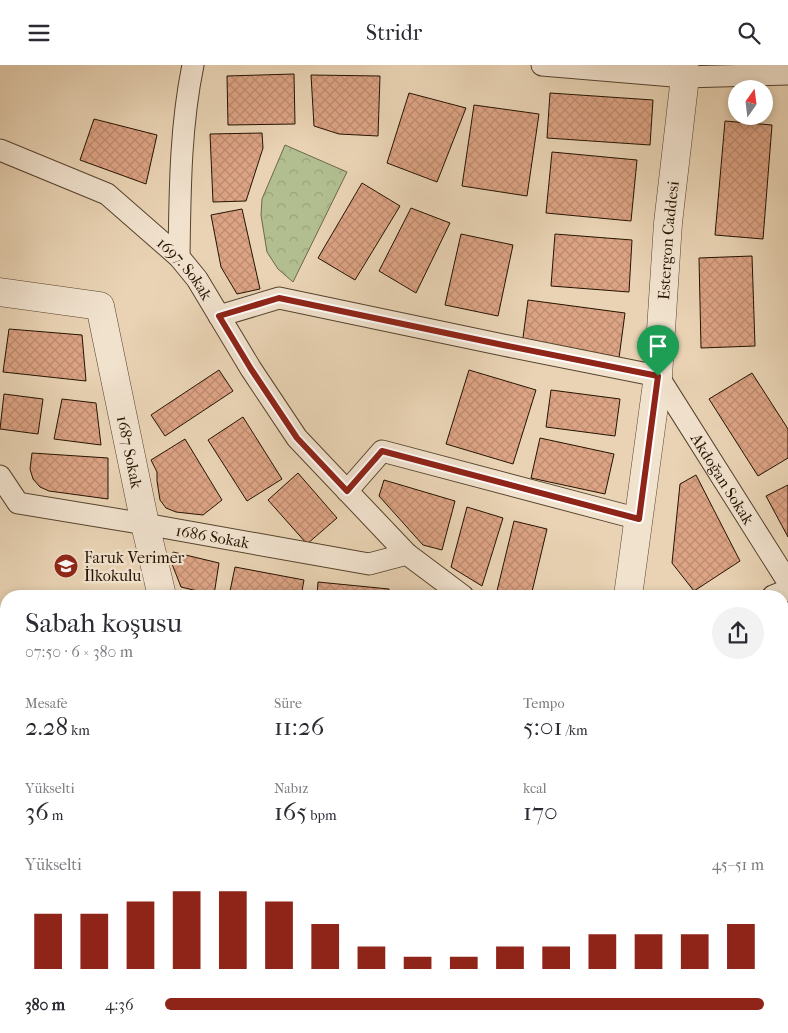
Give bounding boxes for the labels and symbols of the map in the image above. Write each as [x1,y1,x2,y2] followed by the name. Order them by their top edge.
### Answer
[728,80,772,125] north arrow
[653,180,682,301] street label: Estergon Caddesi
[153,233,217,304] street label: 1697. Sokak
[637,325,679,376] pin
[113,414,147,491] street label: 1687 Sokak
[686,429,759,528] street label: Akdoğan Sokak
[174,520,252,552] street label: 1686 Sokak
[84,548,185,585] place label: Faruk Verimer İlkokulu
[53,553,79,579] school or university icon: Faruk Verimer İlkokulu

